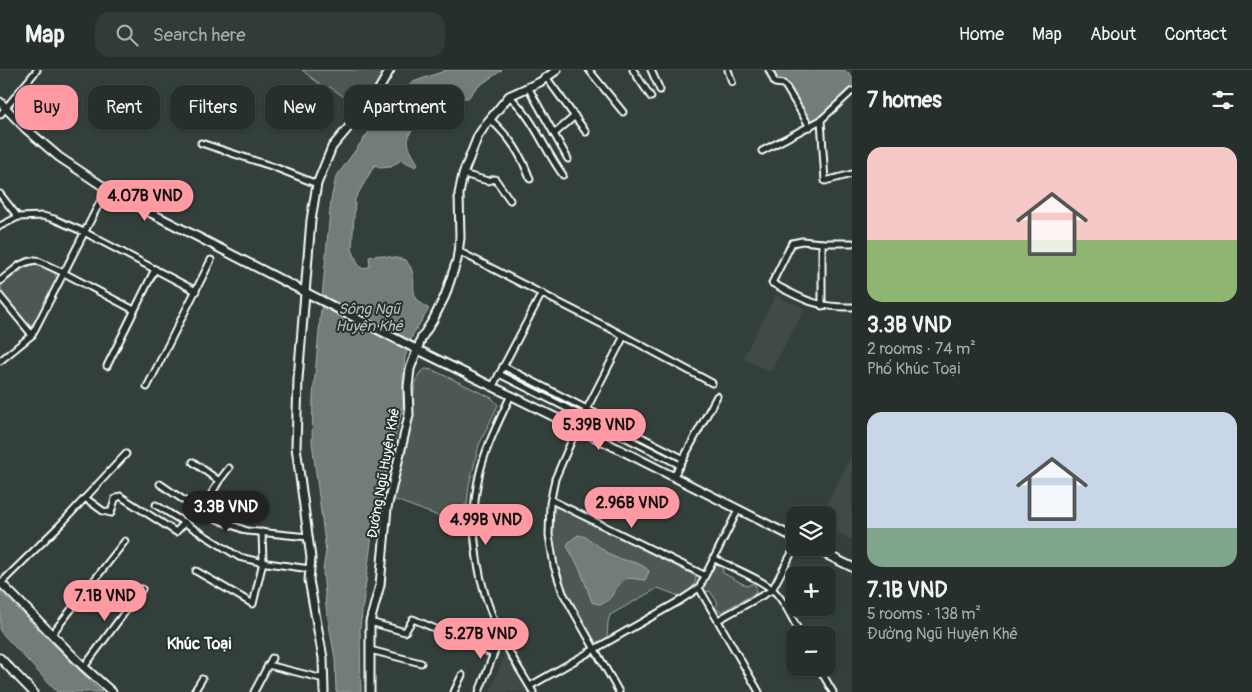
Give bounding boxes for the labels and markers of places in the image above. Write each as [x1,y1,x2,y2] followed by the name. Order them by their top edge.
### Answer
[88,180,202,222] pin: 4.07B VND
[542,408,656,451] pin: 5.39B VND
[575,486,689,529] pin: 2.96B VND
[174,490,278,533] pin: 3.3B VND
[429,504,543,546] pin: 4.99B VND
[53,580,157,622] pin: 7.1B VND
[424,618,538,660] pin: 5.27B VND

